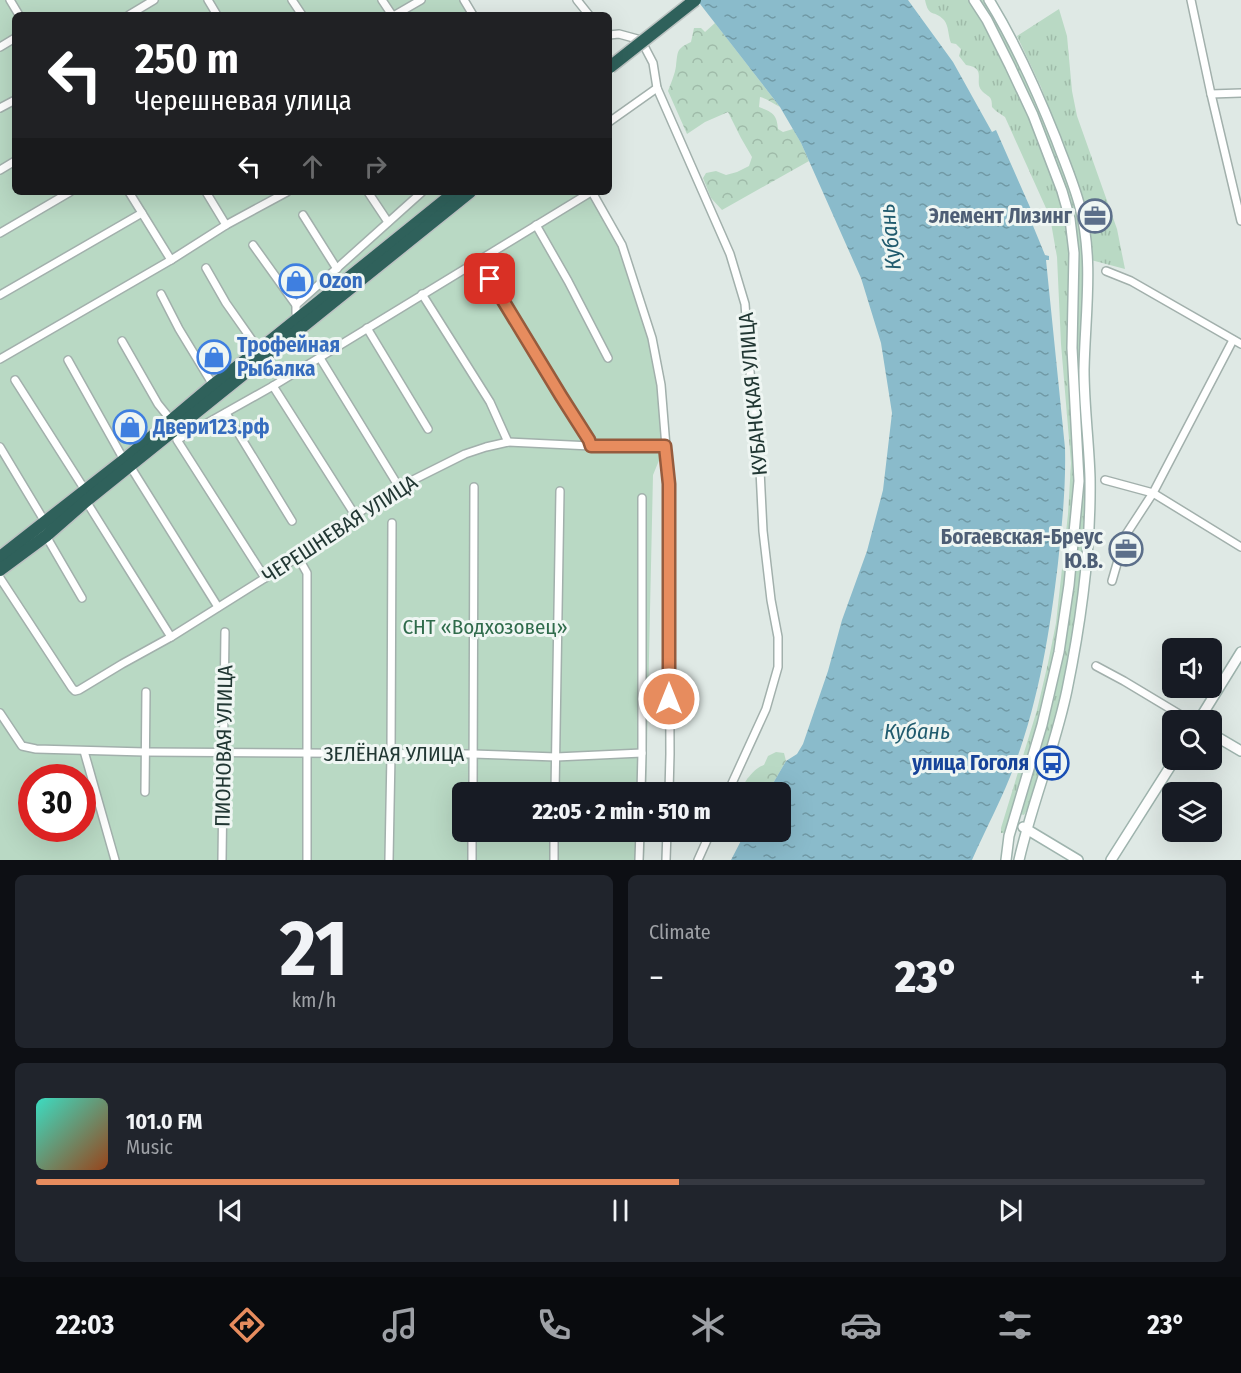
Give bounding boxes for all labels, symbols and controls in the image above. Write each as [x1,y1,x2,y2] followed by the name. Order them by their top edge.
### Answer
[135,34,239,84] text: 250 m
[36,36,114,114] icon: left
[135,85,352,117] text: Черешневая улица
[233,150,266,183] icon: left
[296,150,329,183] icon: ahead
[359,150,392,183] icon: right
[1077,198,1113,234] office icon: Элемент Лизинг
[873,203,907,271] water label: Кубань
[929,203,1073,229] place label: Элемент Лизинг
[464,253,515,304] pin
[473,262,506,295] icon: arrive
[278,263,314,299] shop icon: Ozon
[319,268,363,294] place label: Ozon
[733,311,773,477] street label: КУБАНСКАЯ УЛИЦА
[237,332,340,382] place label: Трофейная Рыбалка
[196,339,232,375] shop icon: Трофейная Рыбалка
[112,409,148,445] shop icon: Двери123.рф
[152,414,269,440] place label: Двери123.рф
[258,469,422,589] street label: ЧЕРЕШНЕВАЯ УЛИЦА
[941,524,1104,574] place label: Богаевская-Бреус Ю.В.
[1108,531,1144,567] office icon: Богаевская-Бреус Ю.В.
[402,614,568,640] park label: СНТ «Водхозовец»
[1162,638,1222,842] map controls
[1162,638,1222,698] button: sound
[210,665,238,827] street label: ПИОНОВАЯ УЛИЦА
[637,667,701,731] position arrow
[1162,710,1222,770] button: search
[884,718,950,745] water label: Кубань
[324,741,464,767] street label: ЗЕЛЁНАЯ УЛИЦА
[1034,745,1070,781] bus stop icon: улица Гоголя
[911,750,1029,776] place label: улица Гоголя
[18,764,96,842] speed limit sign: 30
[1162,782,1222,842] button: layers
[532,798,711,825] text: 22:05 · 2 min · 510 m
[280,902,348,996] text: 21
[649,920,711,944] text: Climate
[895,950,959,1004] text: 23°
[649,958,664,998] text: −
[1190,958,1205,998] text: +
[292,988,336,1012] text: km/h
[126,1108,202,1135] text: 101.0 FM
[126,1135,173,1159] text: Music
[214,1194,247,1227] icon: previous
[604,1194,637,1227] icon: pause
[994,1194,1027,1227] icon: next
[226,1304,268,1346] icon: directions
[379,1304,421,1346] icon: music
[533,1304,575,1346] icon: phone
[687,1304,729,1346] icon: climate
[840,1304,882,1346] icon: car
[994,1304,1036,1346] icon: filters
[56,1309,114,1341] text: 22:03
[1147,1309,1185,1341] text: 23°

